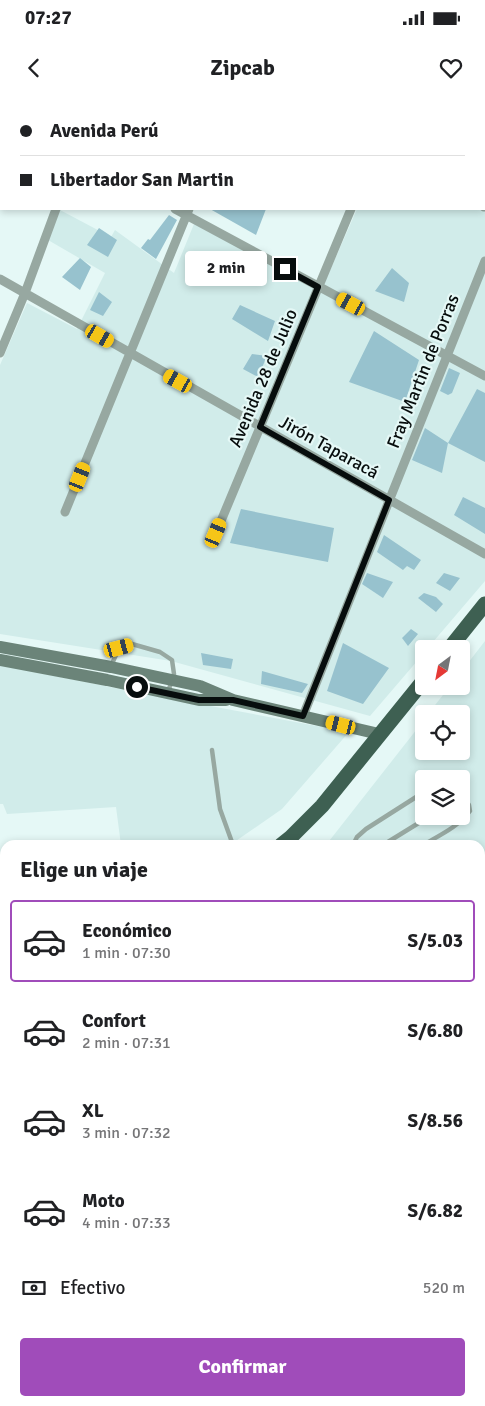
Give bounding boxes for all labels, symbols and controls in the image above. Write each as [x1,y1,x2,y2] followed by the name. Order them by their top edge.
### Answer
[25,6,72,30] text: 07:27
[20,54,48,82] icon: back
[210,54,275,81] text: Zipcab
[437,54,465,82] icon: heart
[50,119,159,143] text: Avenida Perú
[50,168,234,192] text: Libertador San Martin
[185,252,268,286] callout: 2 min
[207,258,245,278] text: 2 min
[274,258,296,280] route end
[334,290,367,318] car
[382,291,464,451] street label: Fray Martin de Porras
[224,305,302,451] street label: Avenida 28 de Julio
[83,322,116,350] car
[161,367,194,395] car
[275,411,383,483] street label: Jirón Taparacá
[67,460,92,494] car
[203,516,228,550] car
[102,637,135,659] car
[415,640,470,695] north arrow
[415,640,470,825] map controls
[126,676,148,698] route start
[415,705,470,760] button: locate
[324,714,357,736] car
[415,770,470,825] button: layers
[20,856,148,883] text: Elige un viaje
[22,919,67,964] icon: car
[82,919,172,943] text: Económico
[408,929,463,953] text: S/5.03
[82,943,171,963] text: 1 min · 07:30
[22,1009,67,1054] icon: car
[82,1009,146,1033] text: Confort
[408,1019,463,1043] text: S/6.80
[82,1033,171,1053] text: 2 min · 07:31
[22,1099,67,1144] icon: car
[82,1099,104,1123] text: XL
[408,1109,463,1133] text: S/8.56
[82,1123,171,1143] text: 3 min · 07:32
[22,1189,67,1234] icon: car
[82,1189,125,1213] text: Moto
[408,1199,463,1223] text: S/6.82
[82,1213,171,1233] text: 4 min · 07:33
[20,1274,48,1302] icon: cash
[60,1276,125,1300] text: Efectivo
[423,1278,465,1298] text: 520 m
[20,1338,465,1396] button: Confirmar

